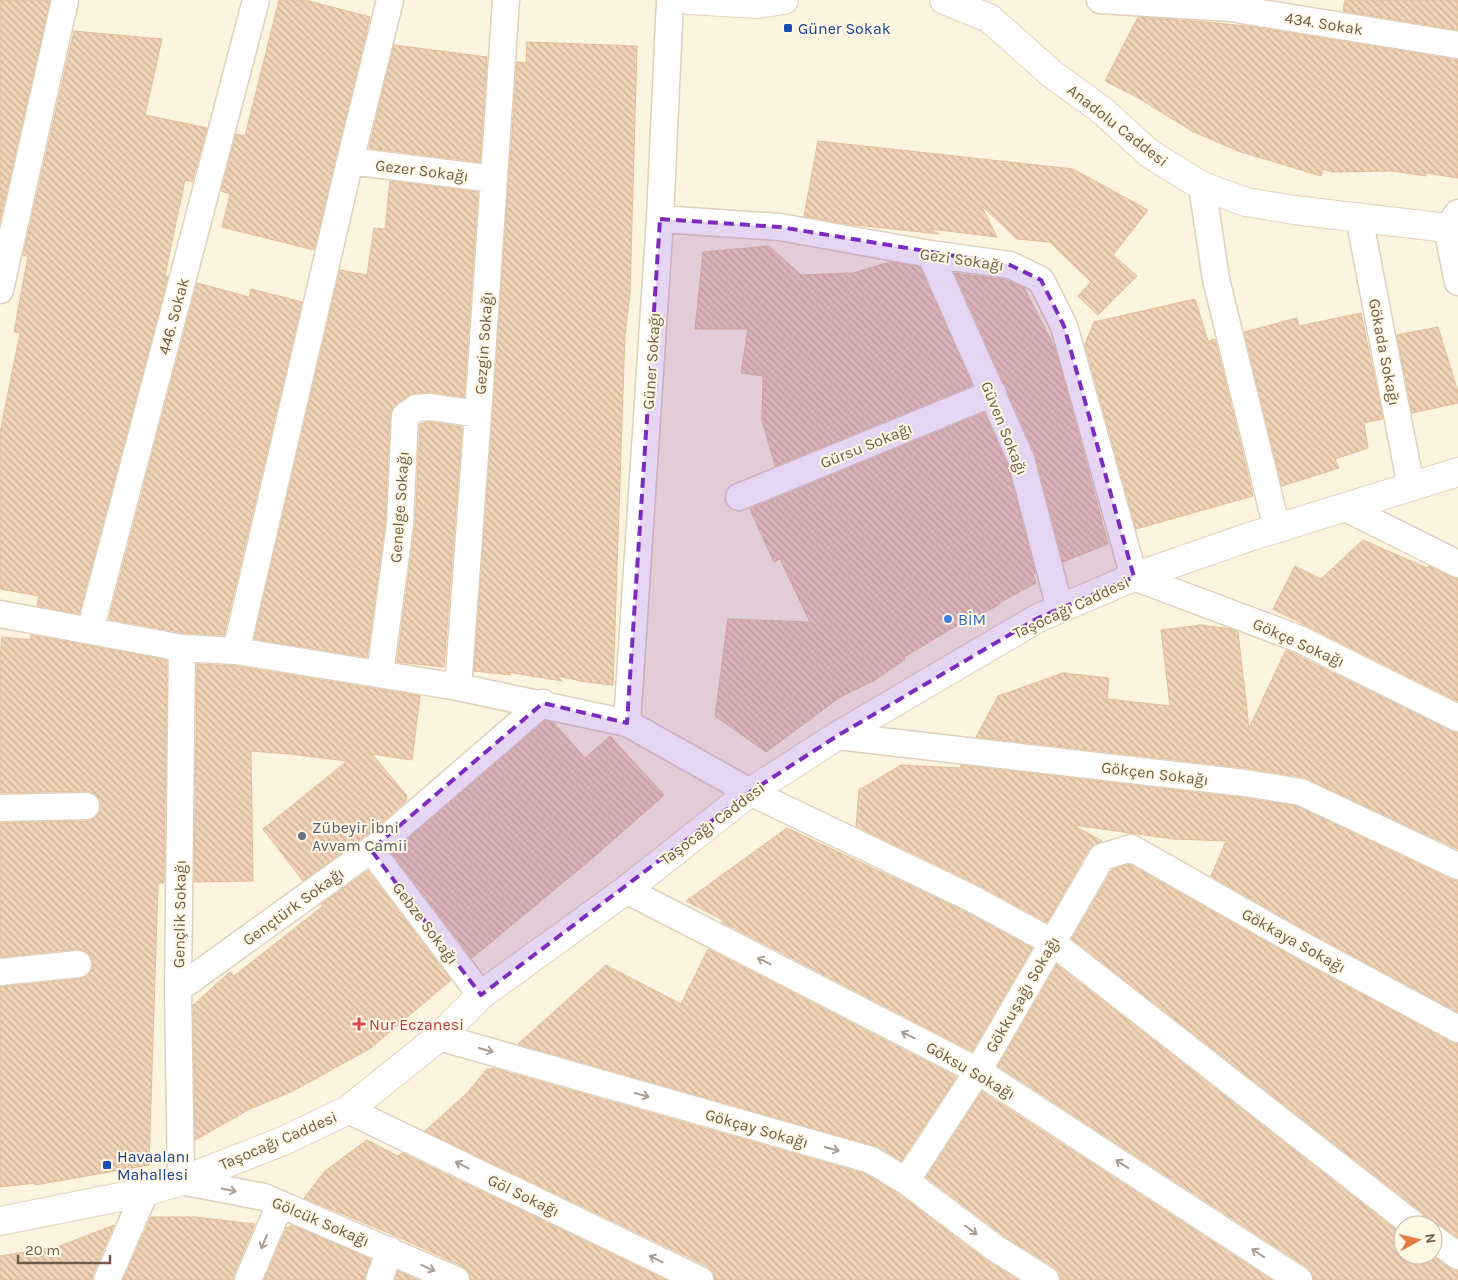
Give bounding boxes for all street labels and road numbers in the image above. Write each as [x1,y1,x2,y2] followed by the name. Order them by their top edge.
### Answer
[1283,8,1365,39] street label: 434. Sokak
[1063,80,1172,171] street label: Anadolu Caddesi
[374,155,470,186] street label: Gezer Sokağı
[919,244,1005,275] street label: Gezi Sokağı
[154,276,193,357] street label: 446. Sokak
[470,291,497,395] street label: Gezgin Sokağı
[1365,297,1404,407] street label: Gökada Sokağı
[639,312,664,410] street label: Güner Sokağı
[977,378,1032,478] street label: Güven Sokağı
[817,418,915,473] street label: Gürsu Sokağı
[386,451,413,564] street label: Genelge Sokağı
[1010,572,1132,643] street label: Taşocağı Caddesi
[1250,614,1348,671] street label: Gökçe Sokağı
[1100,757,1210,790] street label: Gökçen Sokağı
[656,778,768,869] street label: Taşocağı Caddesi
[169,860,190,968] street label: Gençlik Sokağı
[239,863,348,950] street label: Gençtürk Sokağı
[389,879,463,968] street label: Gebze Sokağı
[1238,904,1349,977] street label: Gökkaya Sokağı
[981,933,1064,1056] street label: Gökkuşağı Sokağı
[923,1037,1019,1104] street label: Göksu Sokağı
[703,1105,811,1152] street label: Gökçay Sokağı
[216,1107,340,1174] street label: Taşocağı Caddesi
[485,1170,563,1221] street label: Göl Sokağı
[269,1192,373,1251] street label: Gölcük Sokağı

